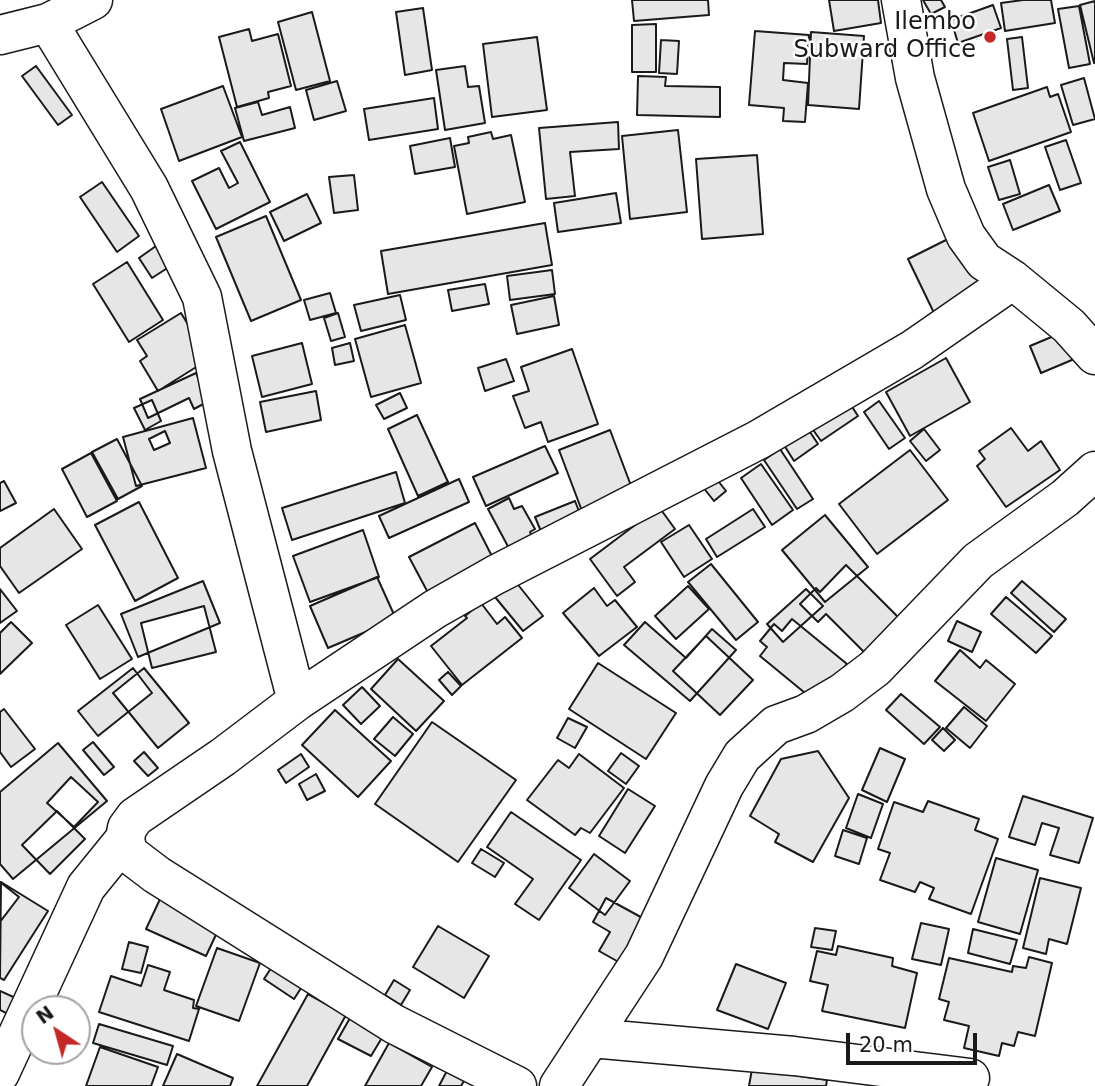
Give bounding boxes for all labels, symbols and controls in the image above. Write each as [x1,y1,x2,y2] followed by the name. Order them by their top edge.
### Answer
[794,9,976,65] place label: Ilembo Subward Office
[982,29,998,45] marker: Ilembo Subward Office
[21,995,91,1065] north arrow
[32,1001,58,1028] text: N
[850,1020,981,1064] scale bar
[859,1033,913,1057] text: 20 m

